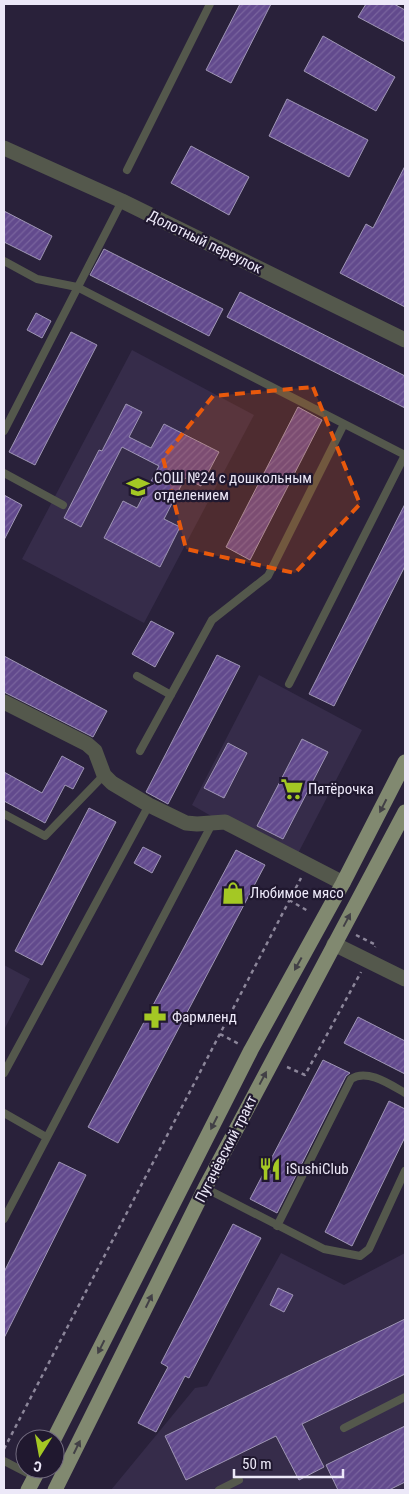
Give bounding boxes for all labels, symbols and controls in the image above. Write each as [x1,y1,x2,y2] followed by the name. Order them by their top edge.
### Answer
[145,207,265,277] street label: Долотный переулок
[154,469,312,504] place label: СОШ №24 с дошкольным отделением
[125,474,151,500] school or university icon: СОШ №24 с дошкольным отделением
[279,776,305,802] supermarket icon: Пятёрочка
[308,780,374,798] place label: Пятёрочка
[379,798,387,813] one-way arrow
[220,880,246,906] shop icon: Любимое мясо
[250,884,344,902] place label: Любимое мясо
[343,913,352,926] one-way arrow
[294,957,302,972] one-way arrow
[142,1004,168,1030] pharmacy icon: Фармленд
[172,1008,237,1026] place label: Фармленд
[259,1071,267,1086] one-way arrow
[191,1093,261,1205] street label: Пугачёвский тракт
[210,1116,218,1131] one-way arrow
[257,1156,283,1182] restaurant icon: iSushiClub
[286,1160,349,1178] place label: iSushiClub
[145,1294,153,1308] one-way arrow
[97,1339,105,1354] one-way arrow
[15,1429,65,1479] north arrow
[73,1439,81,1454] one-way arrow
[234,1446,343,1478] scale bar
[242,1455,272,1473] text: 50 m
[32,1458,43,1475] text: С

